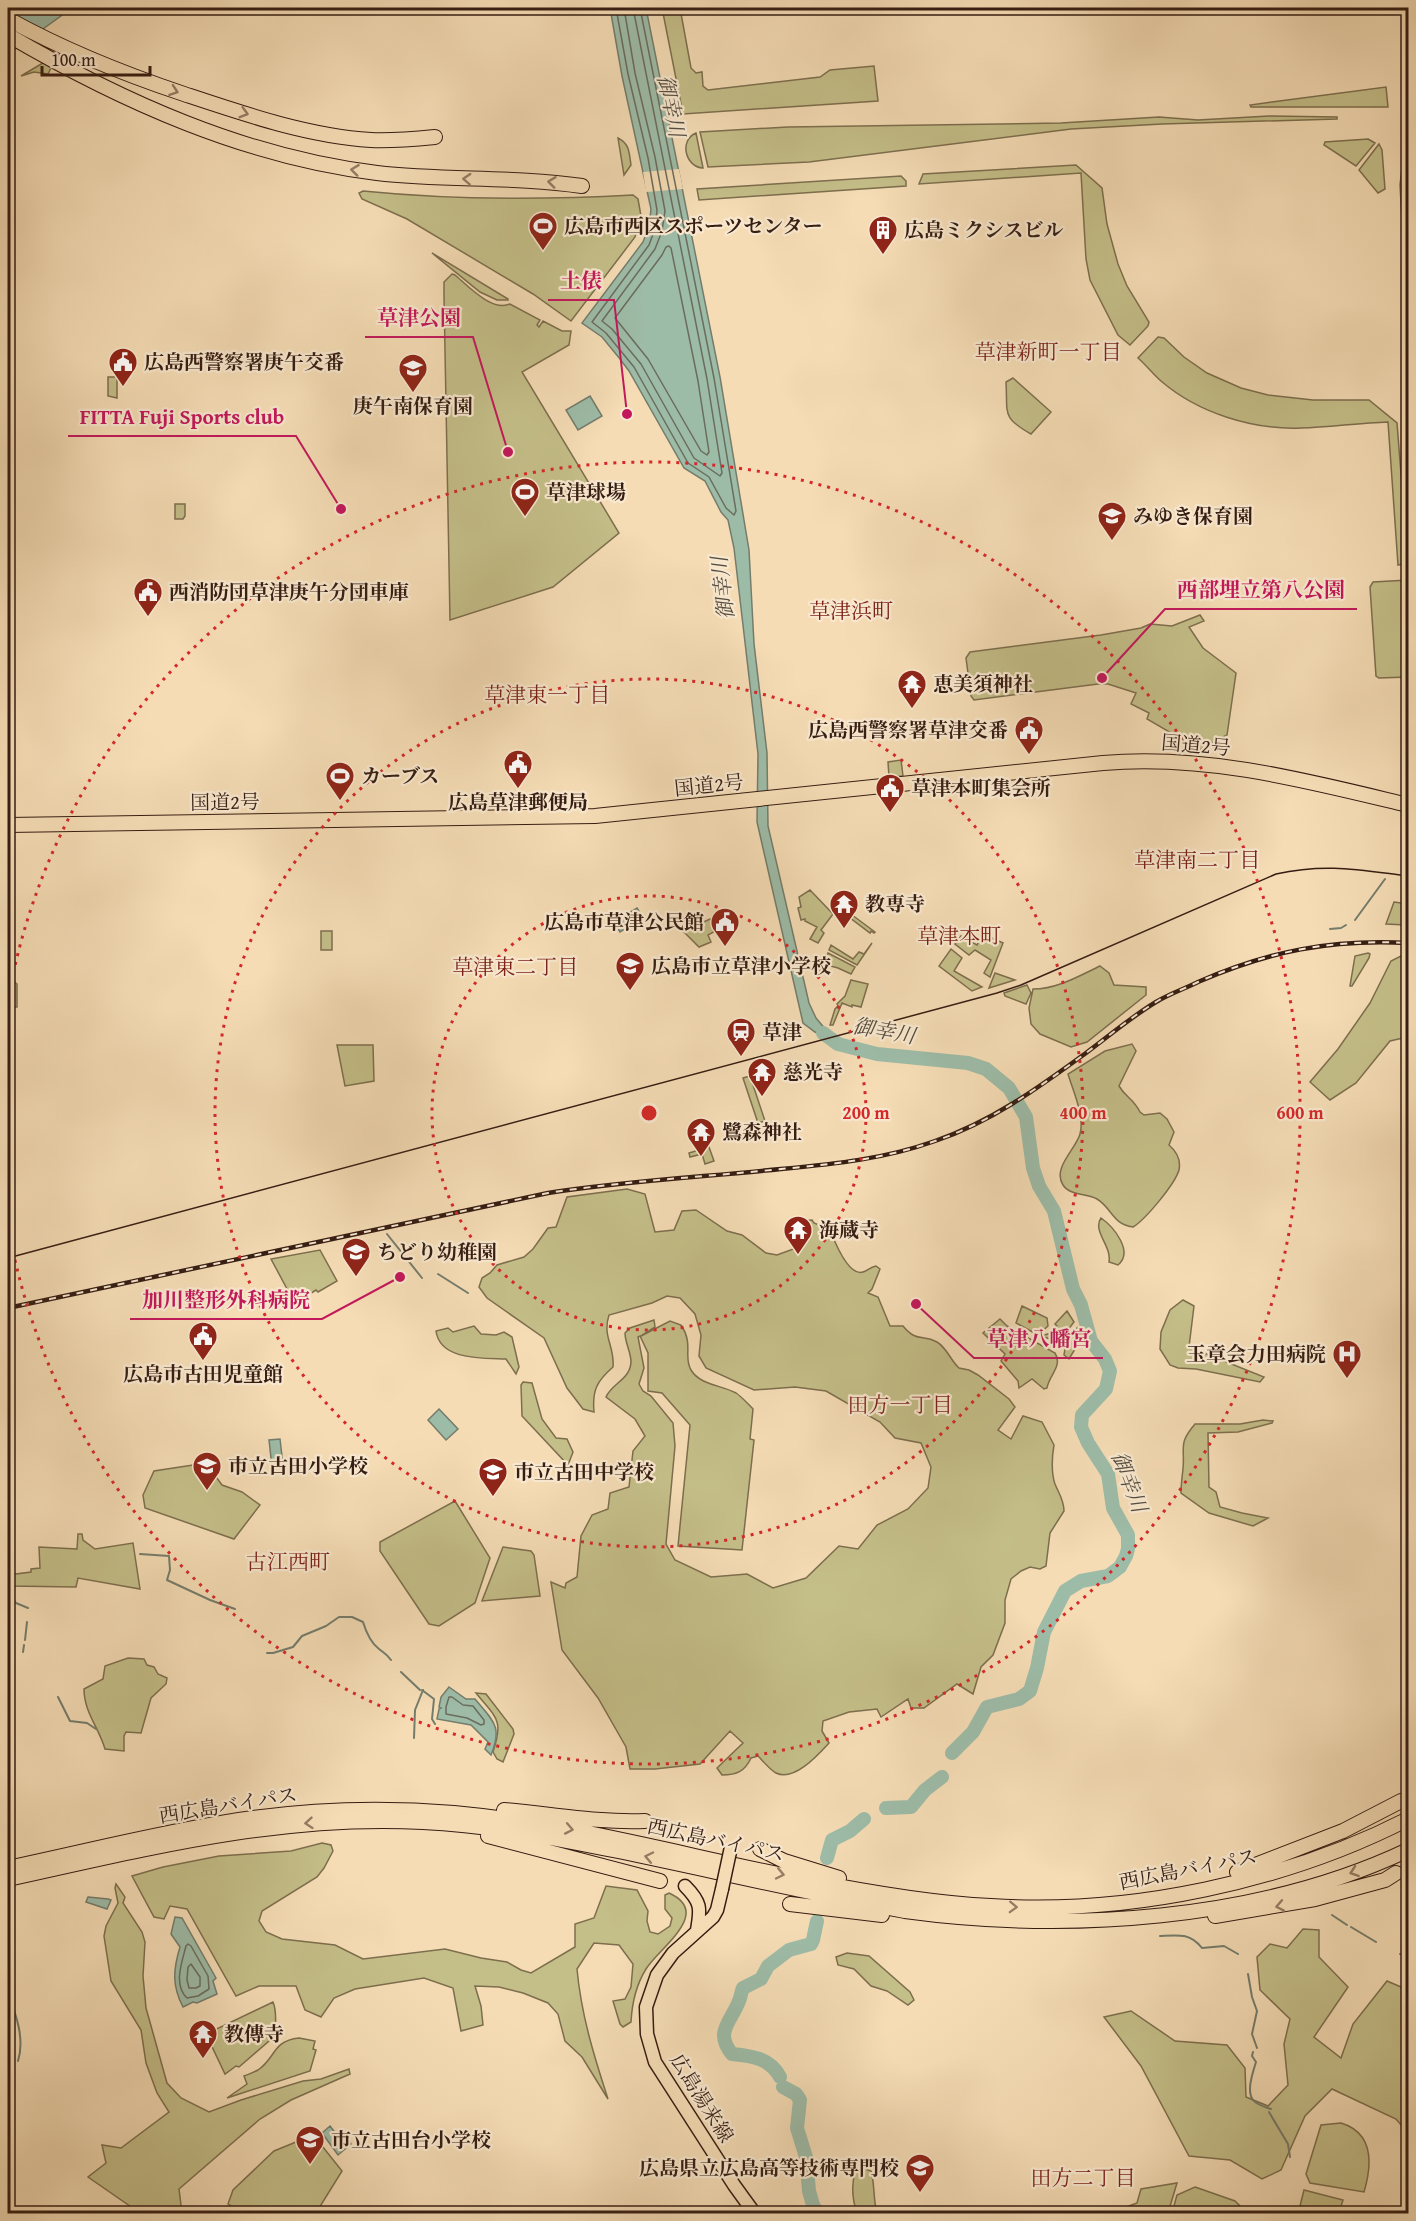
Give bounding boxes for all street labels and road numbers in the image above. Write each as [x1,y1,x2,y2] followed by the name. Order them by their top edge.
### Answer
[1160,727,1232,762] street label: 国道2号
[673,766,745,803] street label: 国道2号
[190,786,260,817] street label: 国道2号
[157,1779,299,1830] street label: 西広島バイパス
[645,1811,787,1868] street label: 西広島バイパス
[1117,1841,1259,1896] street label: 西広島バイパス
[664,2048,741,2148] street label: 広島湯来線

